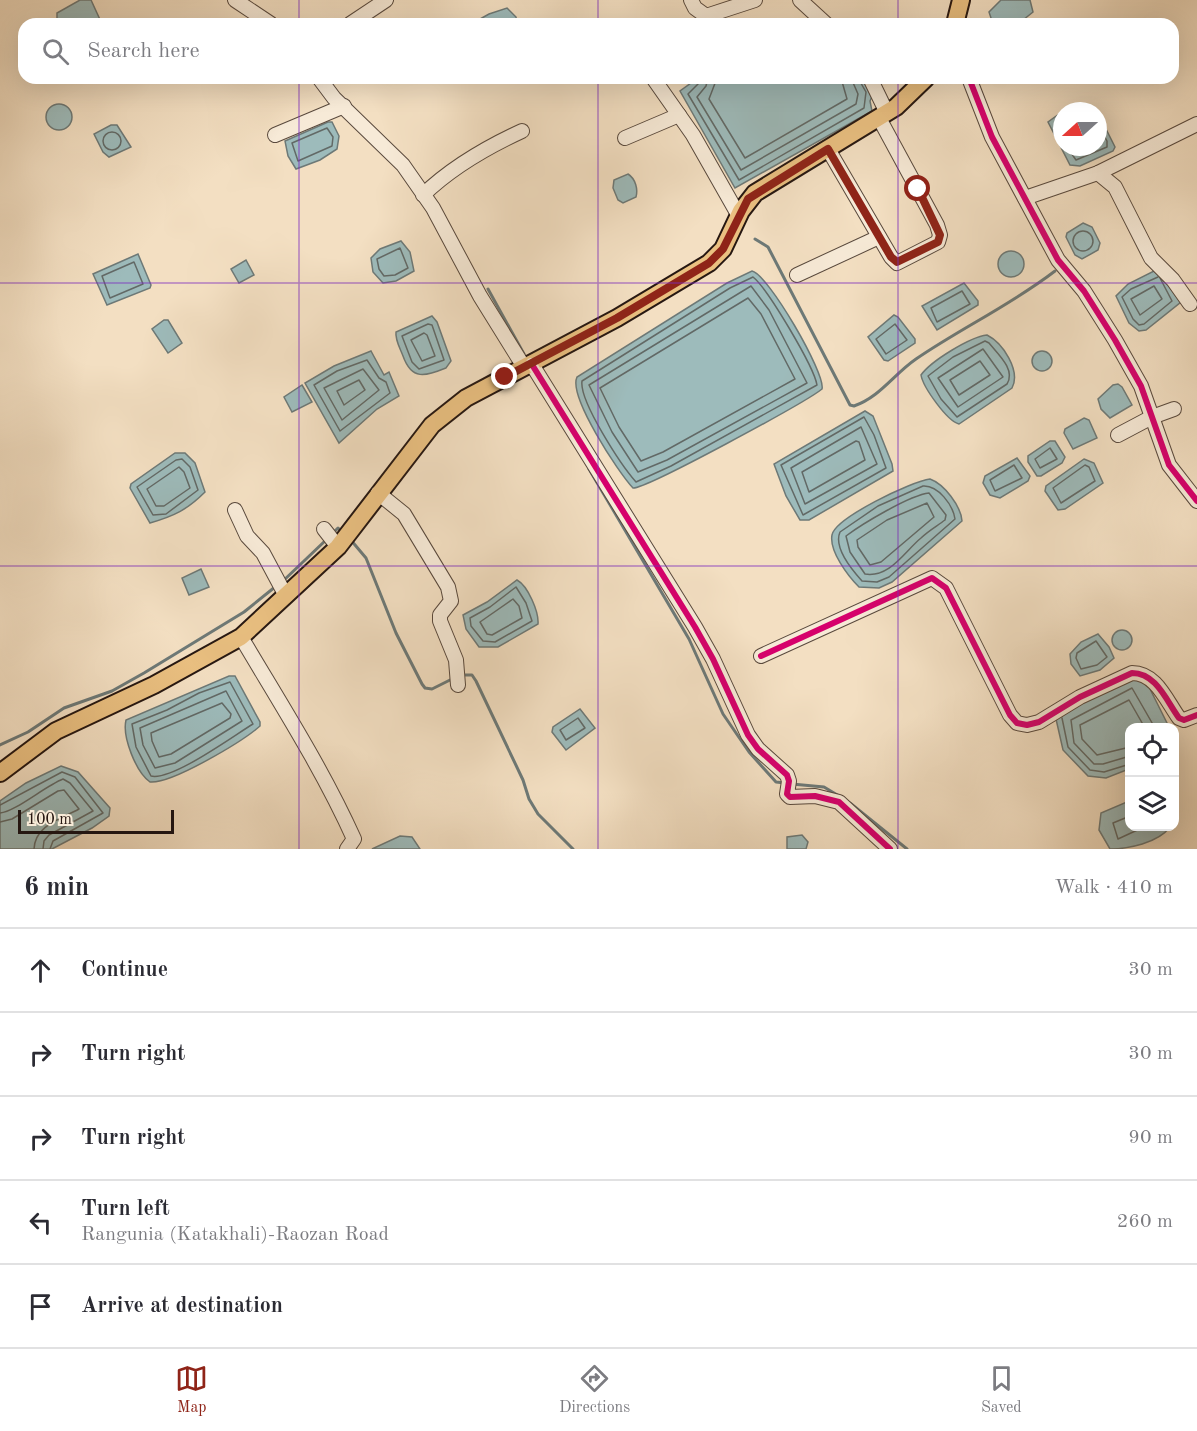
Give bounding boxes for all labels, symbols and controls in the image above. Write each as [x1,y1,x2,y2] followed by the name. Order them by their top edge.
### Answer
[18,18,1179,84] search box
[39,35,72,68] icon: search
[87,40,200,62] text: Search here
[1053,102,1107,156] north arrow
[904,175,930,201] route start
[491,363,517,389] route end
[1125,723,1179,831] map controls
[1125,723,1179,777] button: locate
[1125,777,1179,831] button: layers
[18,807,174,834] scale bar
[27,812,72,828] text: 100 m
[24,875,89,901] text: 6 min
[1054,878,1173,898] text: Walk · 410 m
[24,954,57,987] icon: ahead
[81,959,168,981] text: Continue
[1128,960,1173,980] text: 30 m
[24,1038,57,1071] icon: right
[81,1043,185,1065] text: Turn right
[1128,1044,1173,1064] text: 30 m
[24,1122,57,1155] icon: right
[81,1127,185,1149] text: Turn right
[1128,1128,1173,1148] text: 90 m
[81,1198,170,1220] text: Turn left
[24,1206,57,1239] icon: left
[1117,1212,1173,1232] text: 260 m
[81,1225,389,1245] text: Rangunia (Katakhali)-Raozan Road
[24,1290,57,1323] icon: arrive
[81,1295,283,1317] text: Arrive at destination
[175,1362,208,1418] tab: Map
[559,1362,630,1418] tab: Directions
[981,1362,1022,1418] tab: Saved

